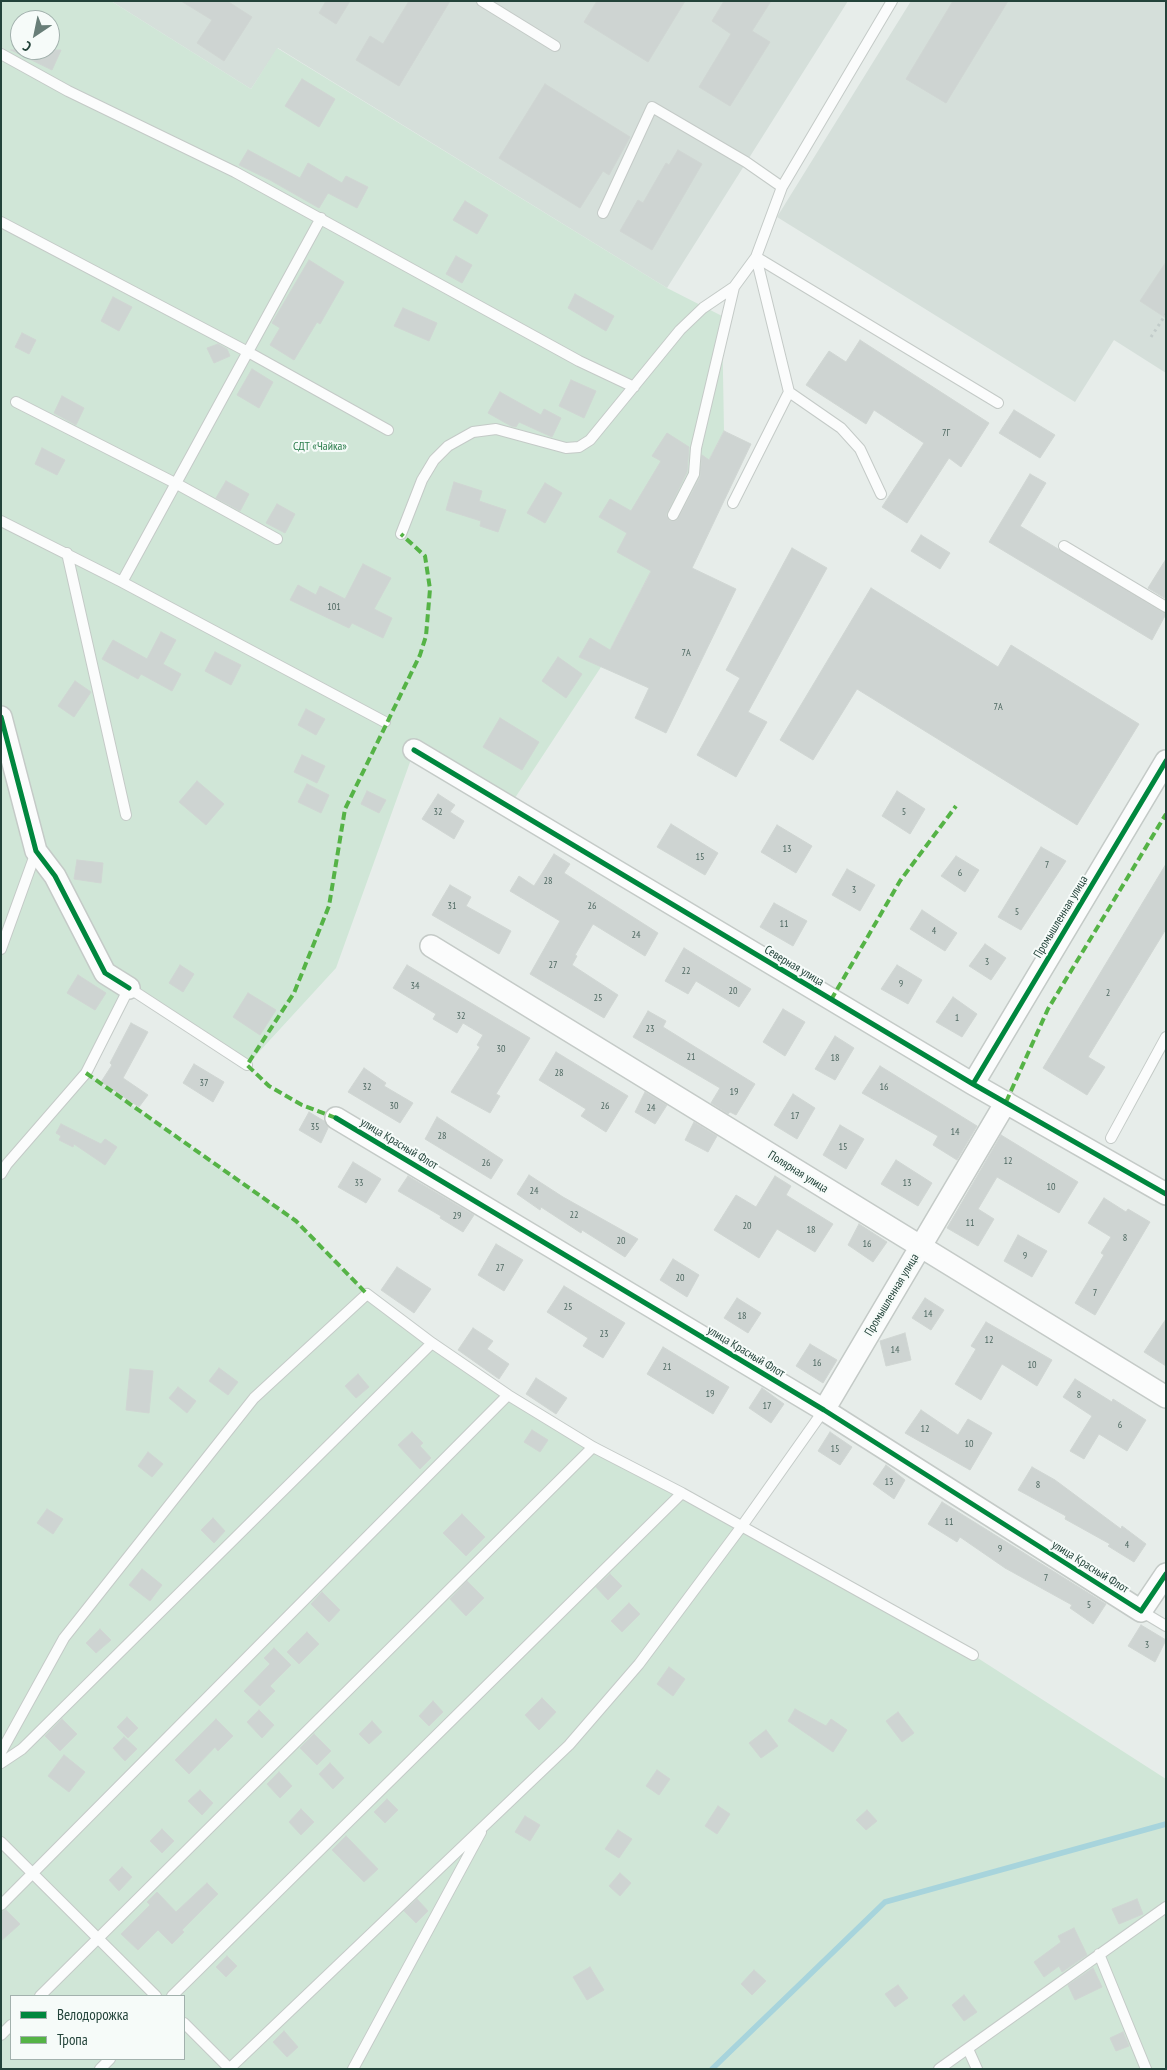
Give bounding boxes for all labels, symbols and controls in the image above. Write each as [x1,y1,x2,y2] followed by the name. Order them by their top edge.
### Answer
[10,10,60,60] north arrow
[19,37,35,56] text: С
[942,427,950,439] house number: 7Г
[293,440,347,454] park label: СДТ «Чайка»
[327,601,341,613] house number: 101
[681,647,691,659] house number: 7А
[993,701,1003,713] house number: 7А
[434,806,442,818] house number: 32
[902,806,906,818] house number: 5
[783,843,791,855] house number: 13
[696,851,704,863] house number: 15
[1045,859,1049,871] house number: 7
[958,867,962,879] house number: 6
[1031,873,1091,961] street label: Промышленная улица
[544,875,552,887] house number: 28
[852,884,856,896] house number: 3
[448,900,456,912] house number: 31
[588,900,596,912] house number: 26
[1015,906,1019,918] house number: 5
[780,918,788,930] house number: 11
[932,925,936,937] house number: 4
[632,929,640,941] house number: 24
[762,943,826,989] street label: Северная улица
[985,956,989,968] house number: 3
[549,959,557,971] house number: 27
[682,965,690,977] house number: 22
[899,978,903,990] house number: 9
[411,980,419,992] house number: 34
[729,985,737,997] house number: 20
[1106,987,1110,999] house number: 2
[594,992,602,1004] house number: 25
[457,1010,465,1022] house number: 32
[955,1012,959,1024] house number: 1
[646,1023,654,1035] house number: 23
[497,1043,505,1055] house number: 30
[687,1051,695,1063] house number: 21
[831,1052,839,1064] house number: 18
[555,1067,563,1079] house number: 28
[200,1077,208,1089] house number: 37
[363,1081,371,1093] house number: 32
[880,1081,888,1093] house number: 16
[730,1086,738,1098] house number: 19
[390,1100,398,1112] house number: 30
[601,1100,609,1112] house number: 26
[647,1102,655,1114] house number: 24
[791,1110,799,1122] house number: 17
[358,1115,440,1173] street label: улица Красный Флот
[311,1121,319,1133] house number: 35
[951,1126,959,1138] house number: 14
[438,1130,446,1142] house number: 28
[839,1141,847,1153] house number: 15
[765,1148,831,1196] street label: Полярная улица
[1004,1155,1012,1167] house number: 12
[482,1157,490,1169] house number: 26
[355,1177,363,1189] house number: 33
[903,1177,911,1189] house number: 13
[1047,1181,1055,1193] house number: 10
[530,1185,538,1197] house number: 24
[570,1209,578,1221] house number: 22
[453,1210,461,1222] house number: 29
[966,1217,974,1229] house number: 11
[743,1220,751,1232] house number: 20
[807,1224,815,1236] house number: 18
[1123,1232,1127,1244] house number: 8
[617,1235,625,1247] house number: 20
[863,1238,871,1250] house number: 16
[1023,1250,1027,1262] house number: 9
[862,1251,922,1339] street label: Промышленная улица
[496,1262,504,1274] house number: 27
[676,1272,684,1284] house number: 20
[1093,1287,1097,1299] house number: 7
[564,1301,572,1313] house number: 25
[924,1308,932,1320] house number: 14
[738,1310,746,1322] house number: 18
[705,1323,787,1381] street label: улица Красный Флот
[600,1328,608,1340] house number: 23
[985,1334,993,1346] house number: 12
[891,1344,899,1356] house number: 14
[813,1357,821,1369] house number: 16
[1028,1359,1036,1371] house number: 10
[663,1361,671,1373] house number: 21
[706,1388,714,1400] house number: 19
[1077,1389,1081,1401] house number: 8
[763,1400,771,1412] house number: 17
[1118,1419,1122,1431] house number: 6
[921,1423,929,1435] house number: 12
[965,1438,973,1450] house number: 10
[831,1443,839,1455] house number: 15
[885,1476,893,1488] house number: 13
[1036,1479,1040,1491] house number: 8
[945,1516,953,1528] house number: 11
[1049,1538,1131,1596] street label: улица Красный Флот
[1125,1539,1129,1551] house number: 4
[998,1543,1002,1555] house number: 9
[1044,1572,1048,1584] house number: 7
[1087,1599,1091,1611] house number: 5
[1145,1639,1149,1651] house number: 3
[10,1995,185,2060] legend
[57,2005,128,2024] text: Велодорожка
[57,2030,88,2049] text: Тропа

